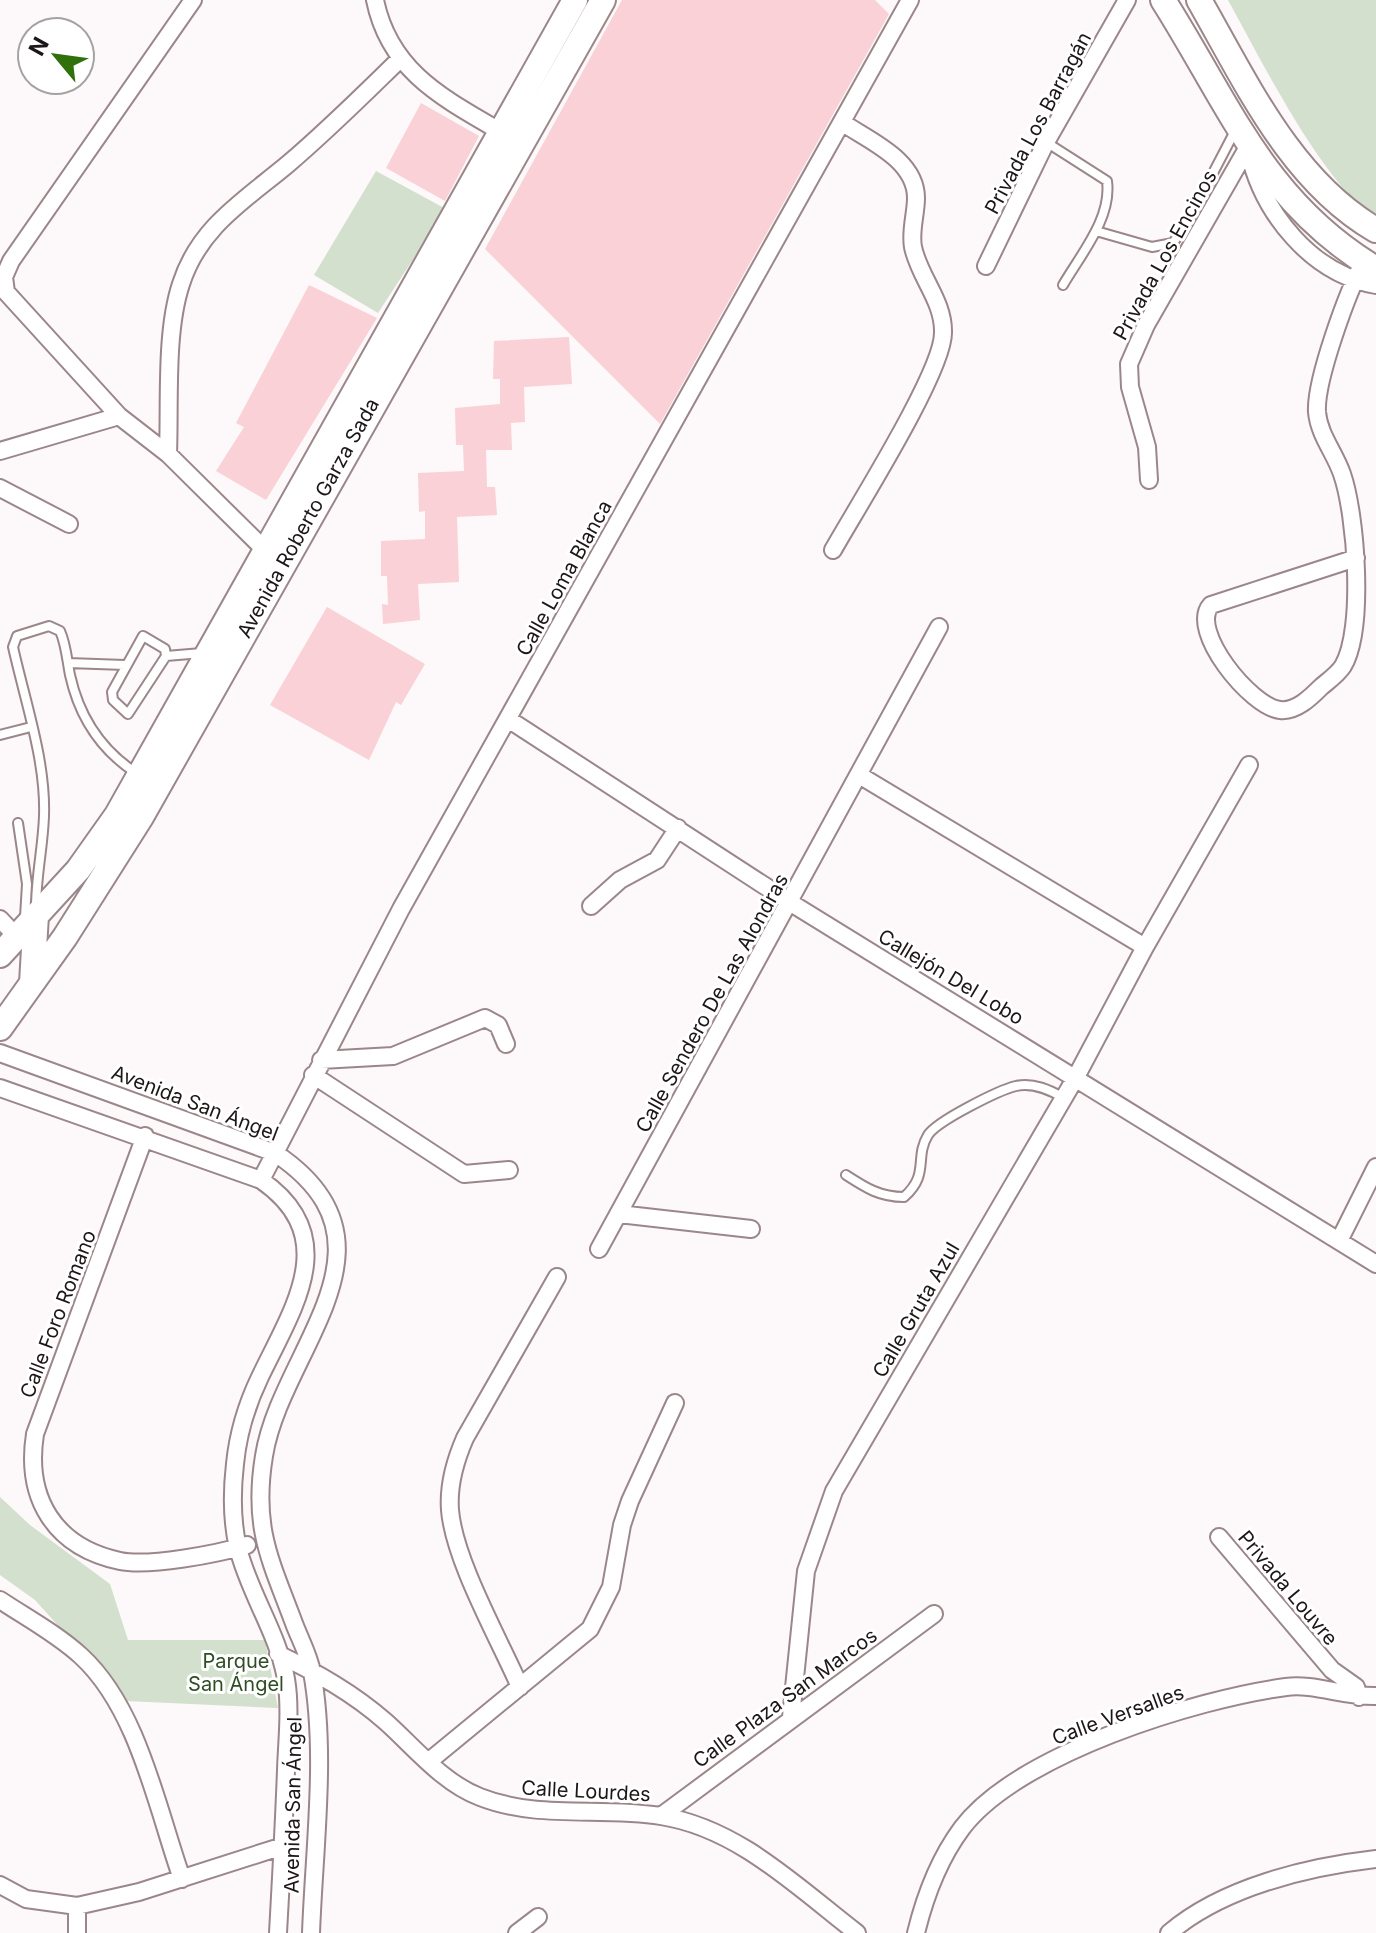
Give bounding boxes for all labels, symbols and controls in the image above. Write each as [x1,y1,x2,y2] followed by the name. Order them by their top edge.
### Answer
[16,16,96,96] north arrow
[980,28,1096,218] street label: Privada Los Barragán
[23,33,54,60] text: N
[1108,166,1222,344] street label: Privada Los Encinos
[232,394,384,642] street label: Avenida Roberto Garza Sada
[511,496,617,660] street label: Calle Loma Blanca
[631,869,793,1137] street label: Calle Sendero De Las Alondras
[874,924,1028,1030] street label: Callejón Del Lobo
[108,1059,282,1146] street label: Avenida San Ángel
[15,1227,101,1401] street label: Calle Foro Romano
[868,1238,964,1382] street label: Calle Gruta Azul
[1233,1526,1343,1650] street label: Privada Louvre
[688,1623,882,1773] street label: Calle Plaza San Marcos
[188,1649,284,1696] park label: Parque San Ángel
[1049,1680,1187,1750] street label: Calle Versalles
[278,1716,307,1894] street label: Avenida San Ángel
[521,1776,651,1806] street label: Calle Lourdes

